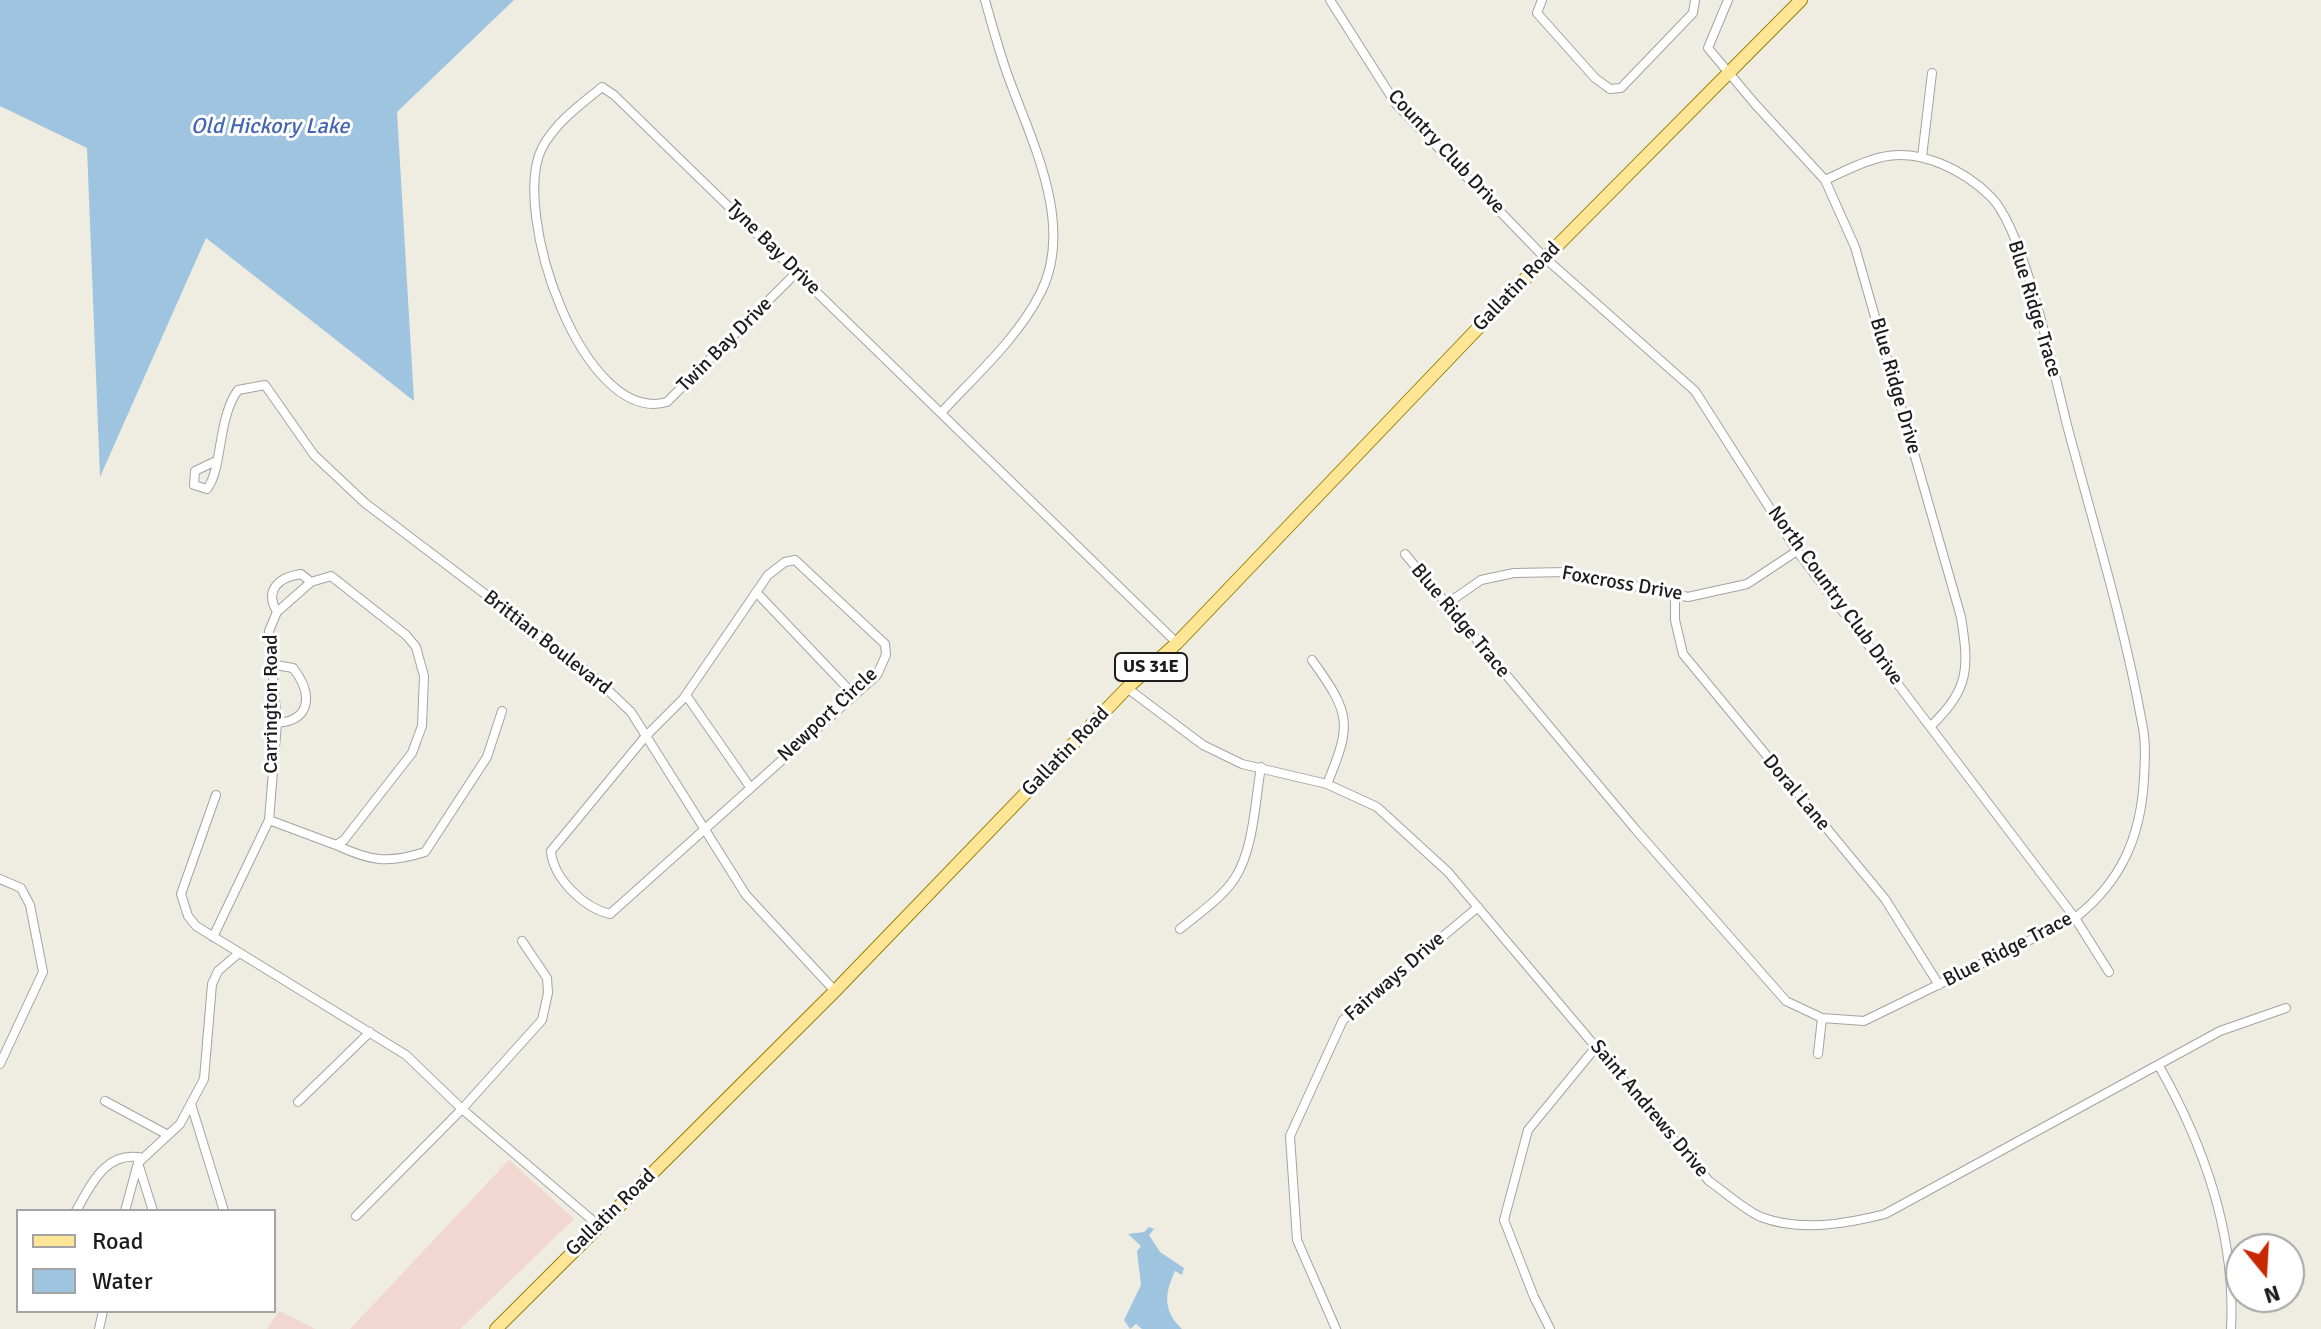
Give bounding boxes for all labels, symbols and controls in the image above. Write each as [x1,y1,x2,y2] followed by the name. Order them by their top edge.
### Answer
[1382,85,1510,219] street label: Country Club Drive
[191,114,349,140] water label: Old Hickory Lake
[721,196,825,300] street label: Tyne Bay Drive
[1468,237,1566,337] street label: Gallatin Road
[2002,238,2066,380] street label: Blue Ridge Trace
[673,293,777,397] street label: Twin Bay Drive
[1864,315,1926,457] street label: Blue Ridge Drive
[1762,502,1908,690] street label: North Country Club Drive
[1405,559,1515,683] street label: Blue Ridge Trace
[1560,562,1684,606] street label: Foxcross Drive
[478,586,616,700] street label: Brittian Boulevard
[260,634,284,774] street label: Carrington Road
[1115,653,1187,681] road number: US 31E
[773,663,883,767] street label: Newport Circle
[1017,702,1115,802] street label: Gallatin Road
[1757,750,1835,836] street label: Doral Lane
[1940,907,2076,993] street label: Blue Ridge Trace
[1340,927,1450,1027] street label: Fairways Drive
[1585,1035,1713,1183] street label: Saint Andrews Drive
[561,1164,661,1262] street label: Gallatin Road
[16,1209,276,1313] legend
[92,1226,143,1256] text: Road
[2225,1233,2305,1313] north arrow
[92,1266,152,1296] text: Water
[2260,1279,2283,1310] text: N

